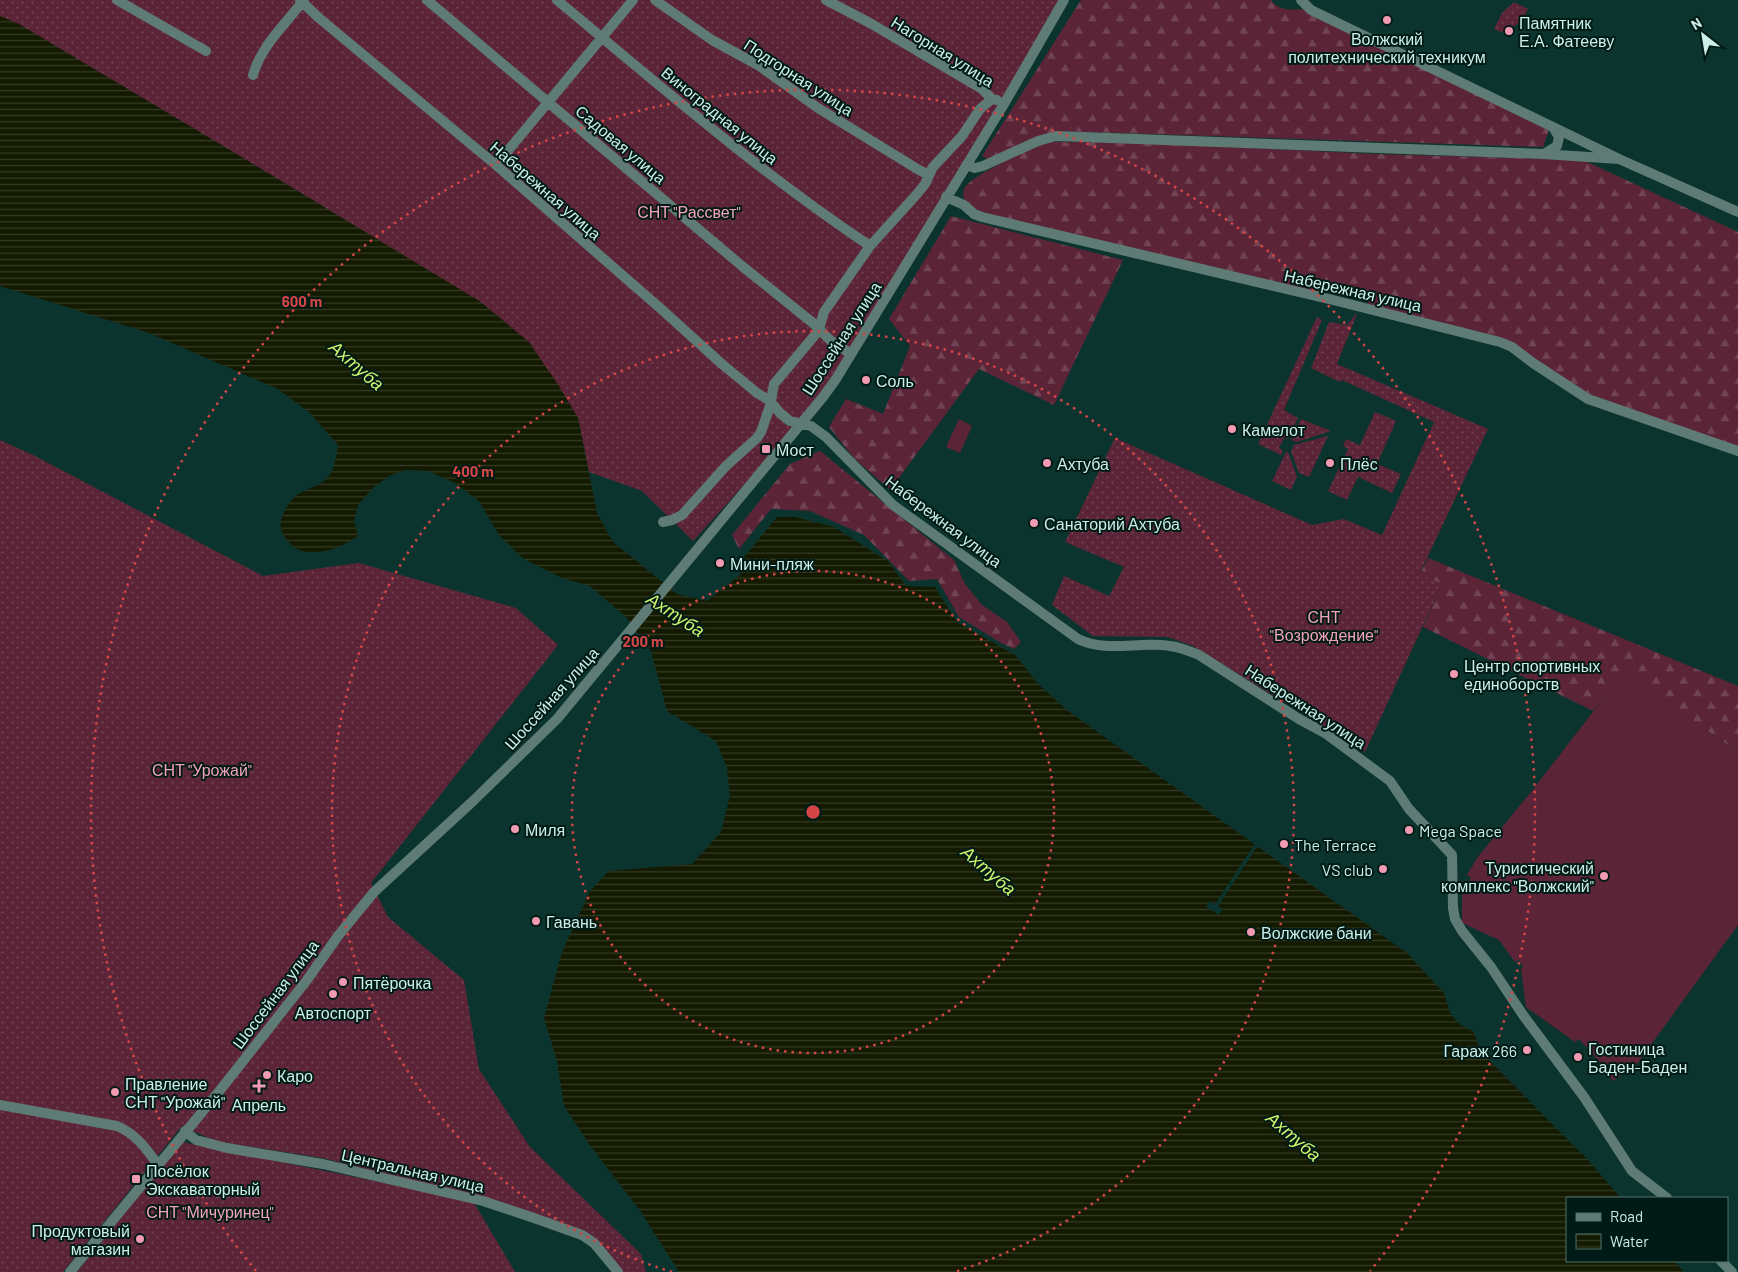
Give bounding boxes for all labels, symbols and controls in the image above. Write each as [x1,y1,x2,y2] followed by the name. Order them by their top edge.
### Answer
[1678,10,1728,60] north arrow
[888,12,998,90] street label: Нагорная улица
[1519,13,1614,50] place label: Памятник Е.А. Фатееву
[1381,14,1393,26] marker: Волжский политехнический техникум
[1688,14,1704,33] text: N
[1503,25,1515,37] marker: Памятник Е.А. Фатееву
[1288,29,1486,66] place label: Волжский политехнический техникум
[741,35,857,119] street label: Подгорная улица
[658,62,782,168] street label: Виноградная улица
[572,101,670,187] street label: Садовая улица
[487,137,605,243] street label: Набережная улица
[637,202,741,221] park label: СНТ "Рассвет"
[1283,265,1424,315] street label: Набережная улица
[797,278,885,398] street label: Шоссейная улица
[282,292,322,310] text: 600 m
[324,335,389,395] water label: Ахтуба
[876,371,914,390] place label: Соль
[860,374,872,386] marker: Соль
[1242,420,1306,439] place label: Камелот
[1226,423,1238,435] marker: Камелот
[776,440,814,459] place label: Мост
[760,443,772,455] marker: Мост
[1057,454,1109,473] place label: Ахтуба
[1340,454,1378,473] place label: Плёс
[1041,457,1053,469] marker: Ахтуба
[1324,457,1336,469] marker: Плёс
[452,462,494,480] text: 400 m
[882,471,1006,571] street label: Набережная улица
[1044,514,1180,533] place label: Санаторий Ахтуба
[1028,517,1040,529] marker: Санаторий Ахтуба
[730,554,814,573] place label: Мини-пляж
[714,557,726,569] marker: Мини-пляж
[642,586,709,641] water label: Ахтуба
[1270,607,1378,644] park label: СНТ "Возрождение"
[622,632,664,650] text: 200 m
[500,643,602,753] street label: Шоссейная улица
[1464,656,1600,693] place label: Центр спортивных единоборств
[1242,660,1370,752] street label: Набережная улица
[1448,668,1460,680] marker: Центр спортивных единоборств
[152,760,252,779] park label: СНТ "Урожай"
[804,803,822,821] centre of rings
[525,820,565,839] place label: Миля
[1419,821,1502,840] place label: Mega Space
[509,823,521,835] marker: Миля
[1403,824,1415,836] marker: Mega Space
[1294,835,1376,854] place label: The Terrace
[1278,838,1290,850] marker: The Terrace
[956,840,1021,900] water label: Ахтуба
[1441,858,1594,895] place label: Туристический комплекс "Волжский"
[1322,860,1373,879] place label: VS club
[1377,863,1389,875] marker: VS club
[1598,870,1610,882] marker: Туристический комплекс "Волжский"
[546,912,597,931] place label: Гавань
[530,915,542,927] marker: Гавань
[1261,923,1372,942] place label: Волжские бани
[1245,926,1257,938] marker: Волжские бани
[228,936,322,1052] street label: Шоссейная улица
[353,973,432,992] place label: Пятёрочка
[337,976,349,988] marker: Пятёрочка
[327,988,339,1000] marker: Автоспорт
[295,1003,372,1022] place label: Автоспорт
[1588,1039,1687,1076] place label: Гостиница Баден-Баден
[1444,1041,1517,1060] place label: Гараж 266
[1521,1044,1533,1056] marker: Гараж 266
[1572,1051,1584,1063] marker: Гостиница Баден-Баден
[277,1066,313,1085] place label: Каро
[261,1069,273,1081] marker: Каро
[125,1074,225,1111] place label: Правление СНТ "Урожай"
[253,1080,265,1092] marker: Апрель
[109,1086,121,1098] marker: Правление СНТ "Урожай"
[232,1095,286,1114] place label: Апрель
[1261,1106,1326,1166] water label: Ахтуба
[340,1144,486,1196] street label: Центральная улица
[146,1161,260,1198] place label: Посёлок Экскаваторный
[130,1173,142,1185] marker: Посёлок Экскаваторный
[1566,1197,1728,1262] legend
[146,1202,274,1221] park label: СНТ "Мичуринец"
[1610,1207,1643,1225] text: Road
[32,1221,130,1258] place label: Продуктовый магазин
[1610,1232,1649,1250] text: Water
[134,1233,146,1245] marker: Продуктовый магазин

